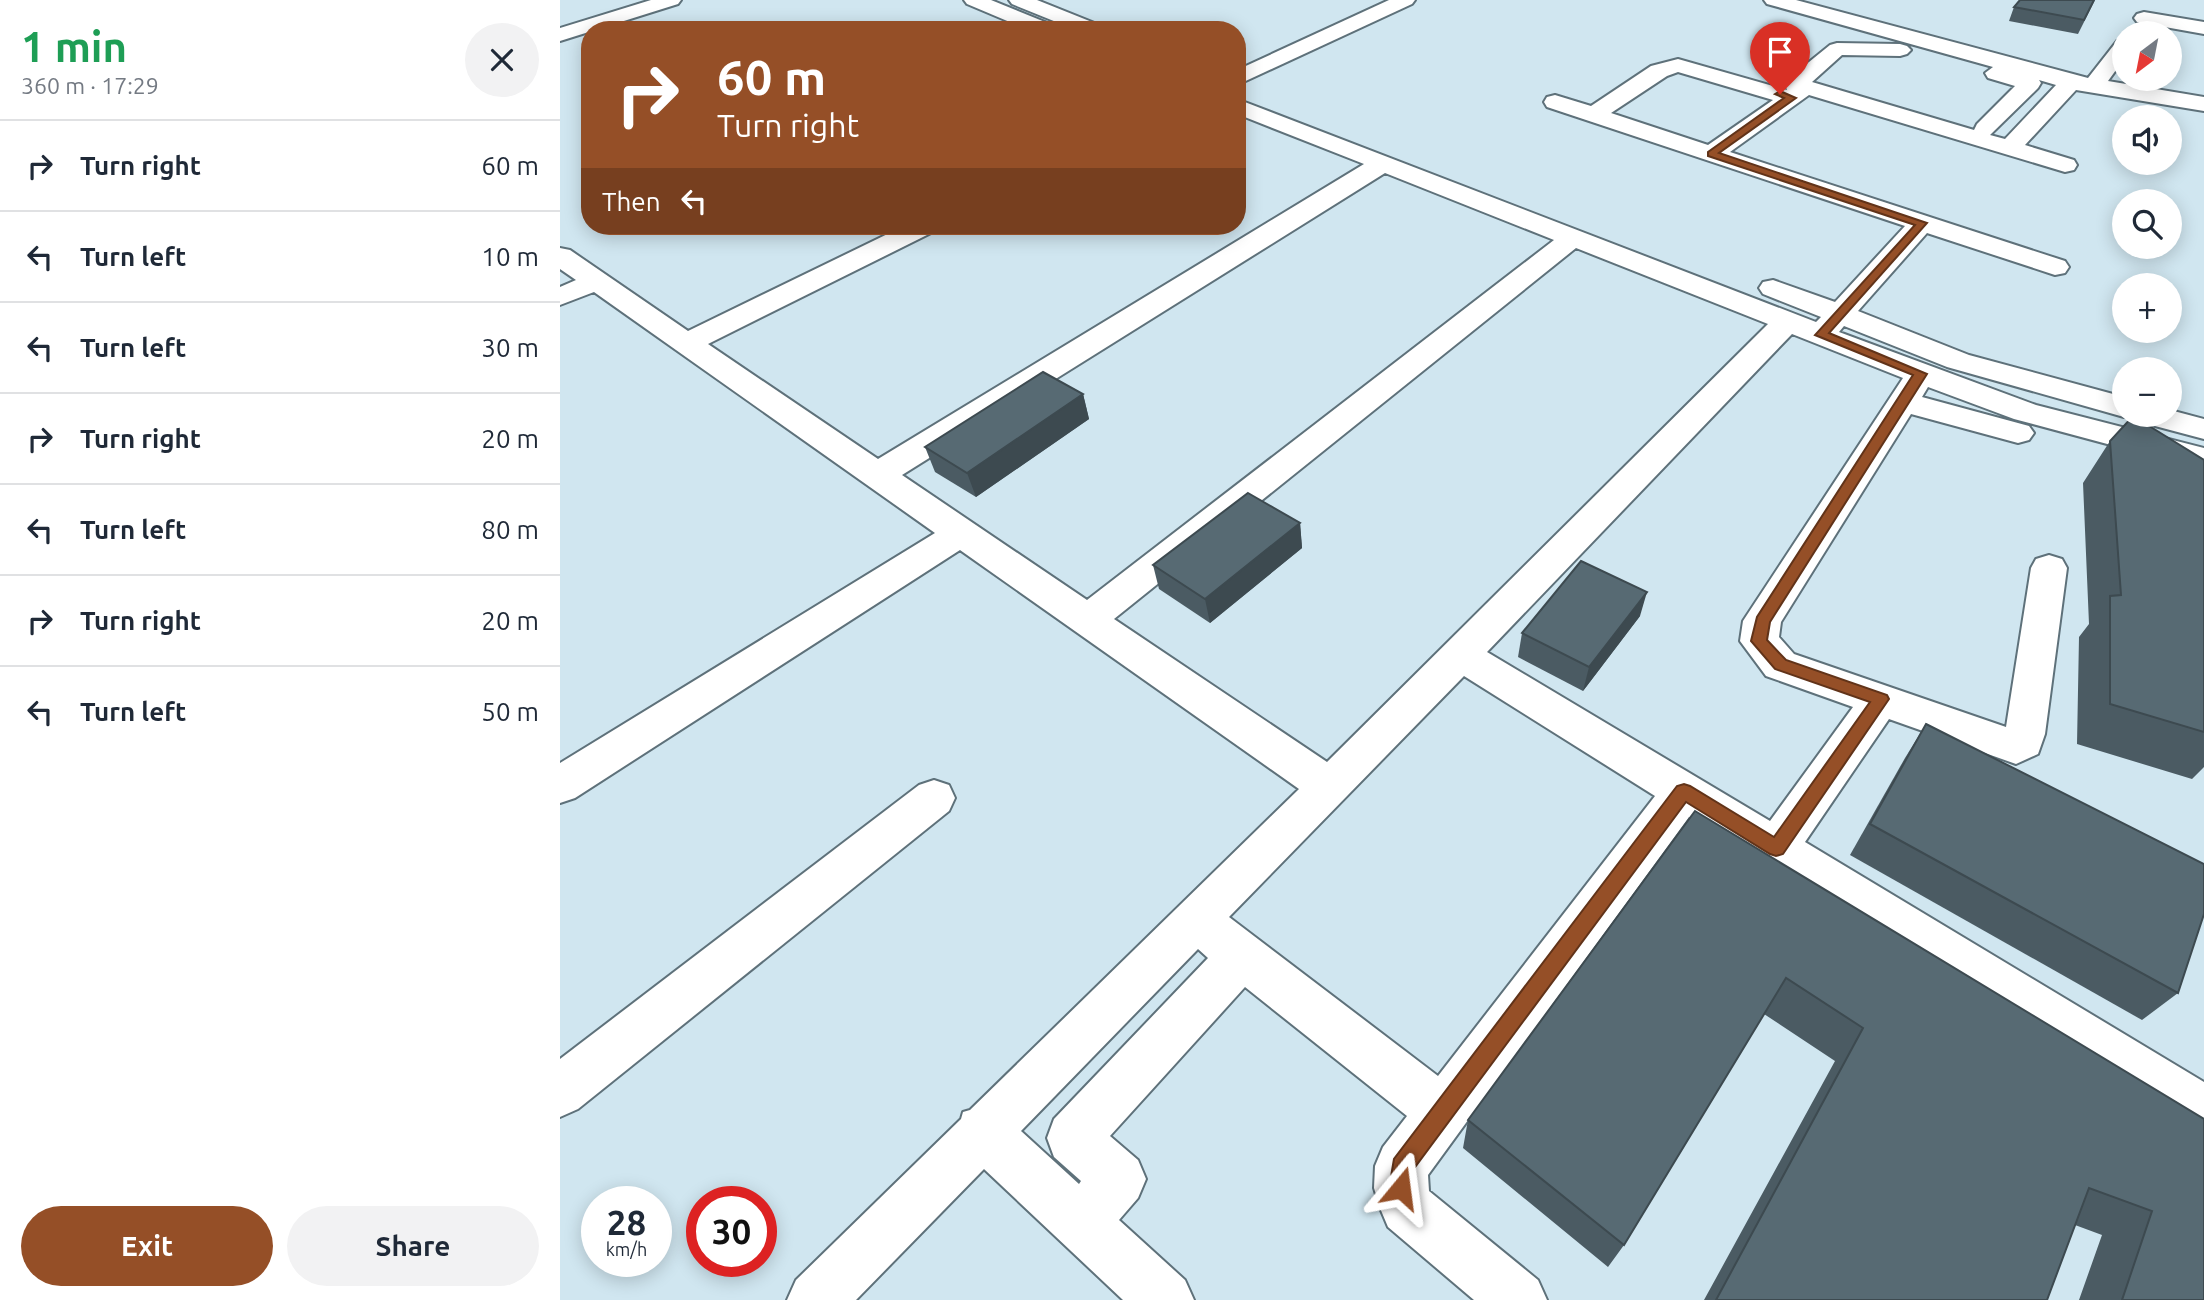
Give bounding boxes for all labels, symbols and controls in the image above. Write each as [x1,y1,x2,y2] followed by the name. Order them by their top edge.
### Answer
[2112,21,2182,91] north arrow
[2112,21,2182,427] map controls
[1750,22,1810,94] pin
[21,23,127,70] text: 1 min
[465,23,539,97] button: close
[1761,33,1799,71] icon: arrive
[602,49,693,140] icon: right
[717,49,826,104] text: 60 m
[21,73,159,98] text: 360 m · 17:29
[2112,105,2182,175] button: sound
[717,107,859,143] text: Turn right
[21,147,59,185] icon: right
[80,151,201,180] text: Turn right
[481,151,539,180] text: 60 m
[675,182,713,220] icon: left
[602,187,661,216] text: Then
[2112,189,2182,259] button: search
[21,238,59,276] icon: left
[80,242,186,271] text: Turn left
[481,242,539,271] text: 10 m
[2112,273,2182,343] button: +
[21,329,59,367] icon: left
[80,333,186,362] text: Turn left
[481,333,539,362] text: 30 m
[2112,357,2182,427] button: −
[21,420,59,458] icon: right
[80,424,201,453] text: Turn right
[481,424,539,453] text: 20 m
[21,511,59,549] icon: left
[80,515,186,544] text: Turn left
[481,515,539,544] text: 80 m
[21,602,59,640] icon: right
[80,606,201,635] text: Turn right
[481,606,539,635] text: 20 m
[21,693,59,731] icon: left
[80,697,186,726] text: Turn left
[481,697,539,726] text: 50 m
[1364,1151,1438,1225] position arrow
[686,1186,777,1277] speed limit sign: 30
[607,1202,646,1242] text: 28
[21,1206,273,1286] button: Exit
[287,1206,539,1286] button: Share
[606,1239,647,1259] text: km/h

